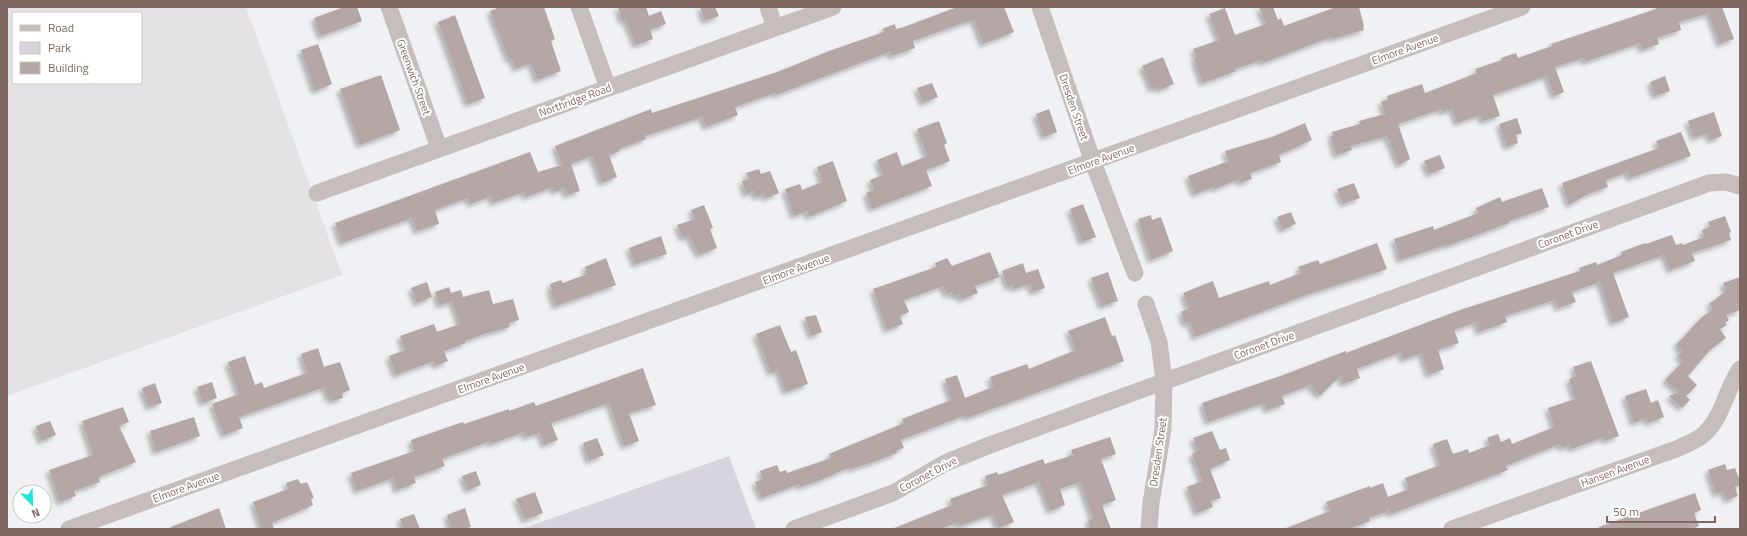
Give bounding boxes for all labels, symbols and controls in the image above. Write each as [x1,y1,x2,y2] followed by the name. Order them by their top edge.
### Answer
[12,12,142,84] legend
[48,18,74,37] text: Road
[1370,29,1441,68] street label: Elmore Avenue
[393,37,435,117] street label: Greenwich Street
[48,38,71,57] text: Park
[48,58,89,77] text: Building
[1055,72,1093,143] street label: Dresden Street
[536,79,614,121] street label: Northridge Road
[1066,139,1137,178] street label: Elmore Avenue
[1536,216,1601,252] street label: Coronet Drive
[761,249,832,288] street label: Elmore Avenue
[1232,327,1297,363] street label: Coronet Drive
[456,358,527,397] street label: Elmore Avenue
[1145,416,1171,488] street label: Dresden Street
[1578,451,1652,491] street label: Hansen Avenue
[896,452,960,496] street label: Coronet Drive
[151,467,222,506] street label: Elmore Avenue
[12,484,52,524] north arrow
[1607,498,1715,524] scale bar
[1613,502,1639,521] text: 50 m
[29,504,43,522] text: N

